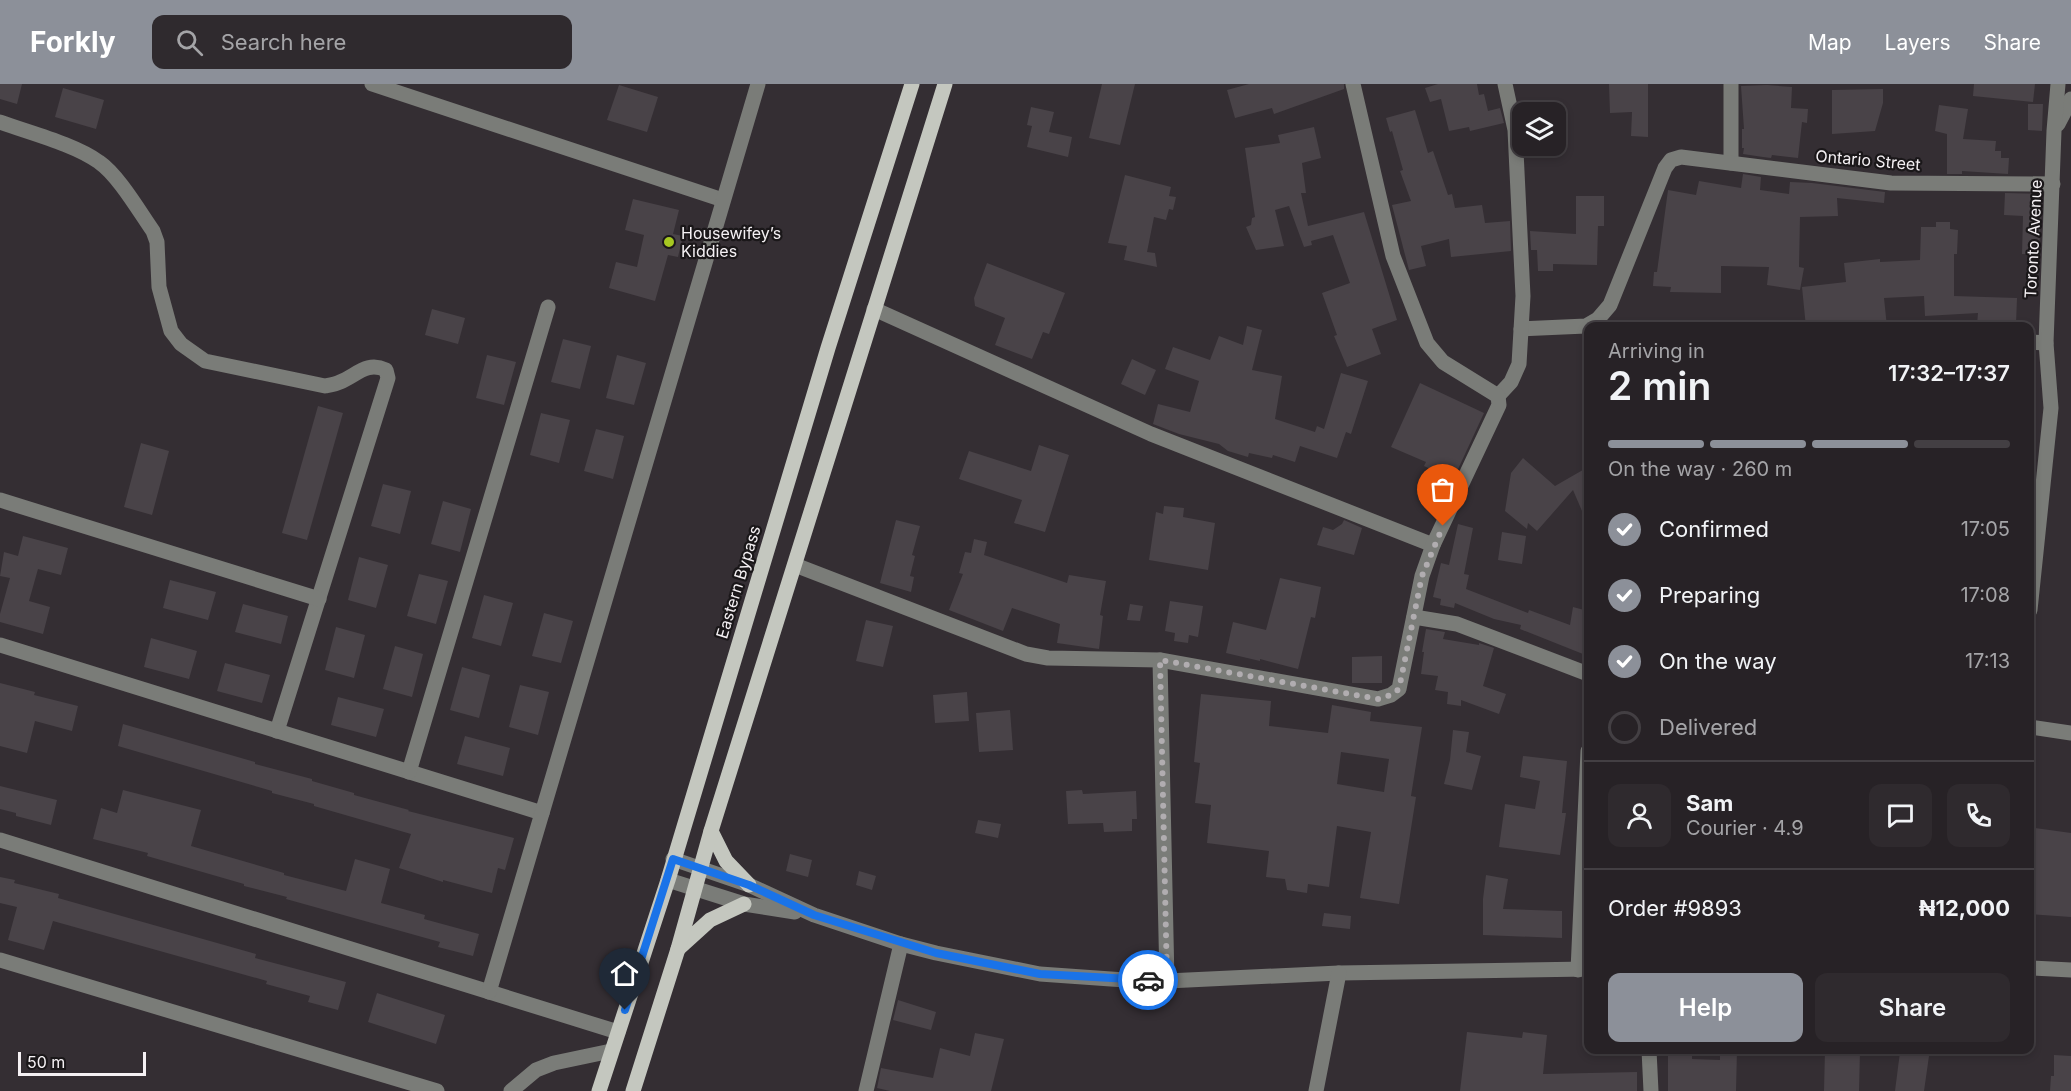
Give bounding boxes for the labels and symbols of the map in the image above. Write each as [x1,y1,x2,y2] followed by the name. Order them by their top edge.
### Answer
[1815,145,1921,175] street label: Ontario Street
[2020,179,2046,299] street label: Toronto Avenue
[681,223,781,261] place label: Housewifey’s Kiddies
[662,235,676,249] marker: Housewifey’s Kiddies
[1417,464,1468,526] pin
[711,523,765,641] street label: Eastern Bypass
[599,948,650,1010] pin
[1118,950,1178,1010] courier
[18,1049,146,1076] scale bar

